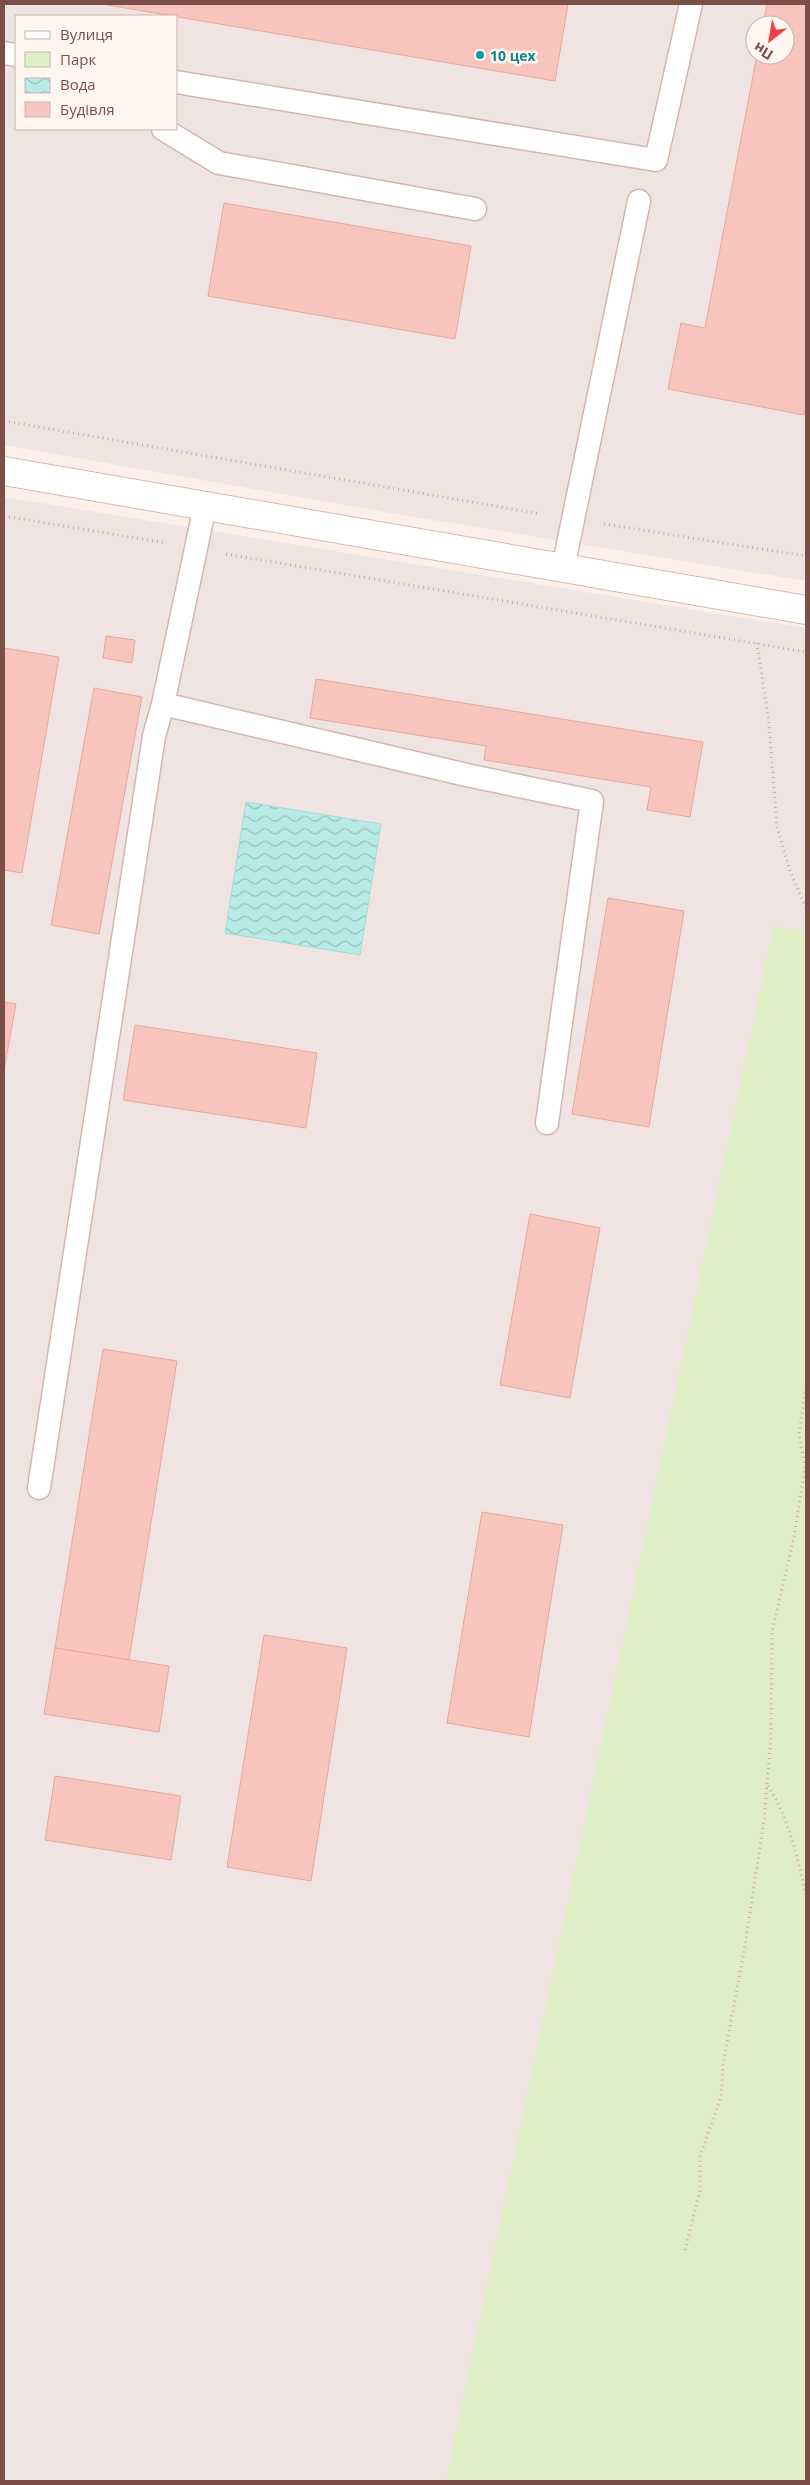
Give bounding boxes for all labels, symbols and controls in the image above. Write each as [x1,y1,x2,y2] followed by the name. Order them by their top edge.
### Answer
[15,15,178,130] legend
[745,15,795,65] north arrow
[60,24,113,44] text: Вулиця
[750,38,776,65] text: Пн
[490,46,537,65] place label: 10 цех
[60,49,96,69] text: Парк
[474,49,486,61] marker: 10 цех
[60,74,96,94] text: Вода
[60,99,115,119] text: Будівля

